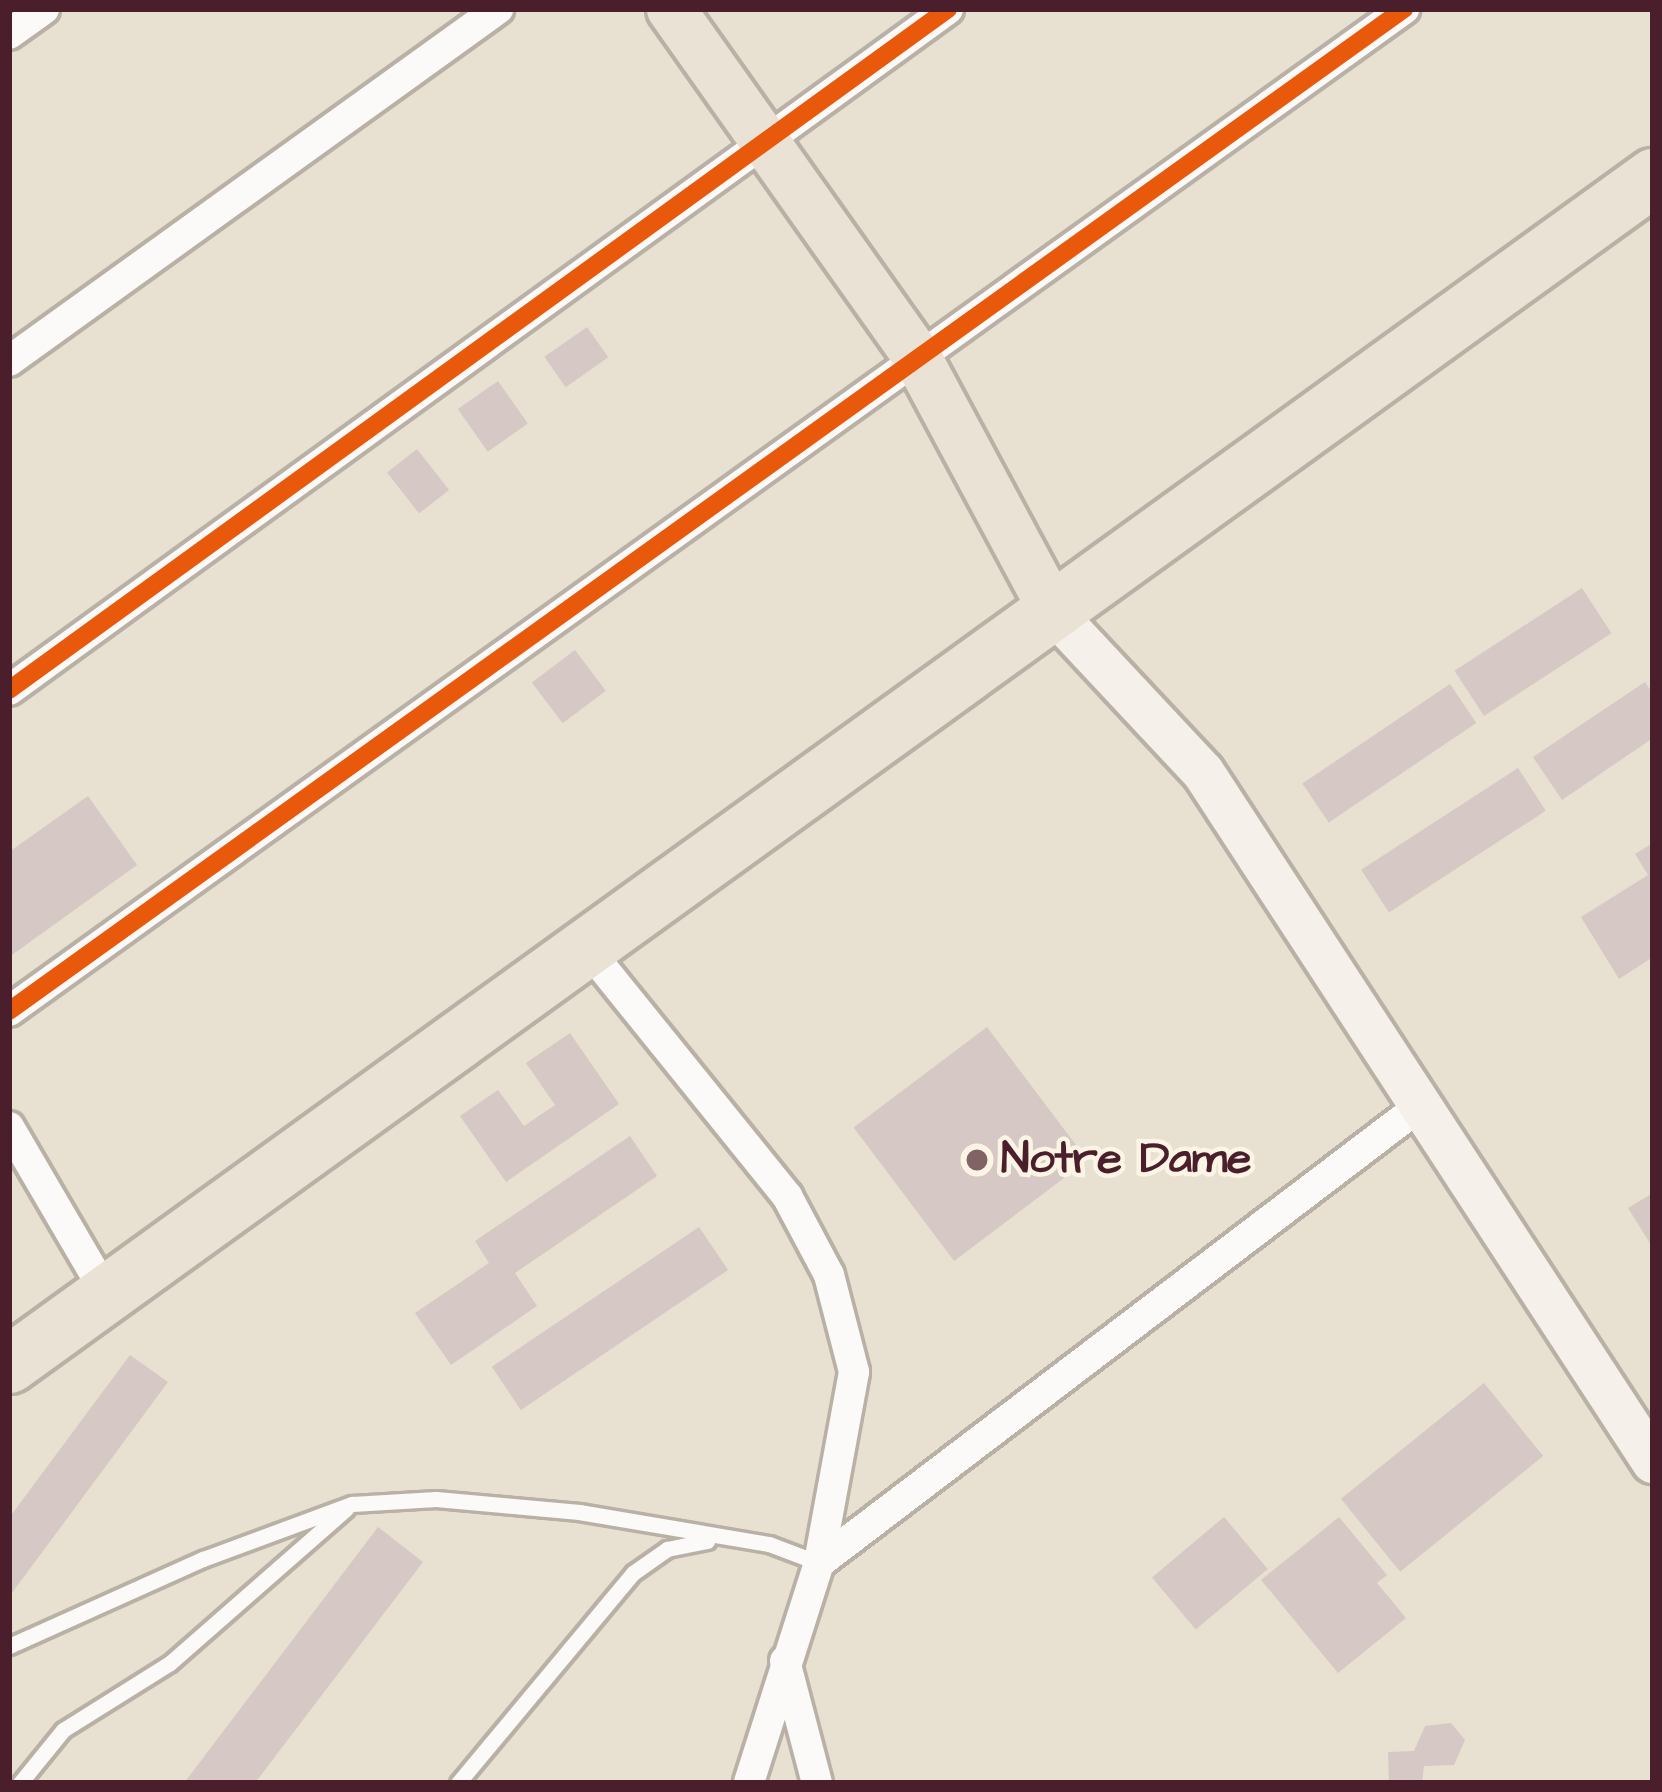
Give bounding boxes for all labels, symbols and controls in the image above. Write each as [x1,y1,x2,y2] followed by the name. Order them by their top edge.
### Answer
[1001,1133,1251,1187] place label: Notre Dame
[964,1147,990,1173] marker: Notre Dame

